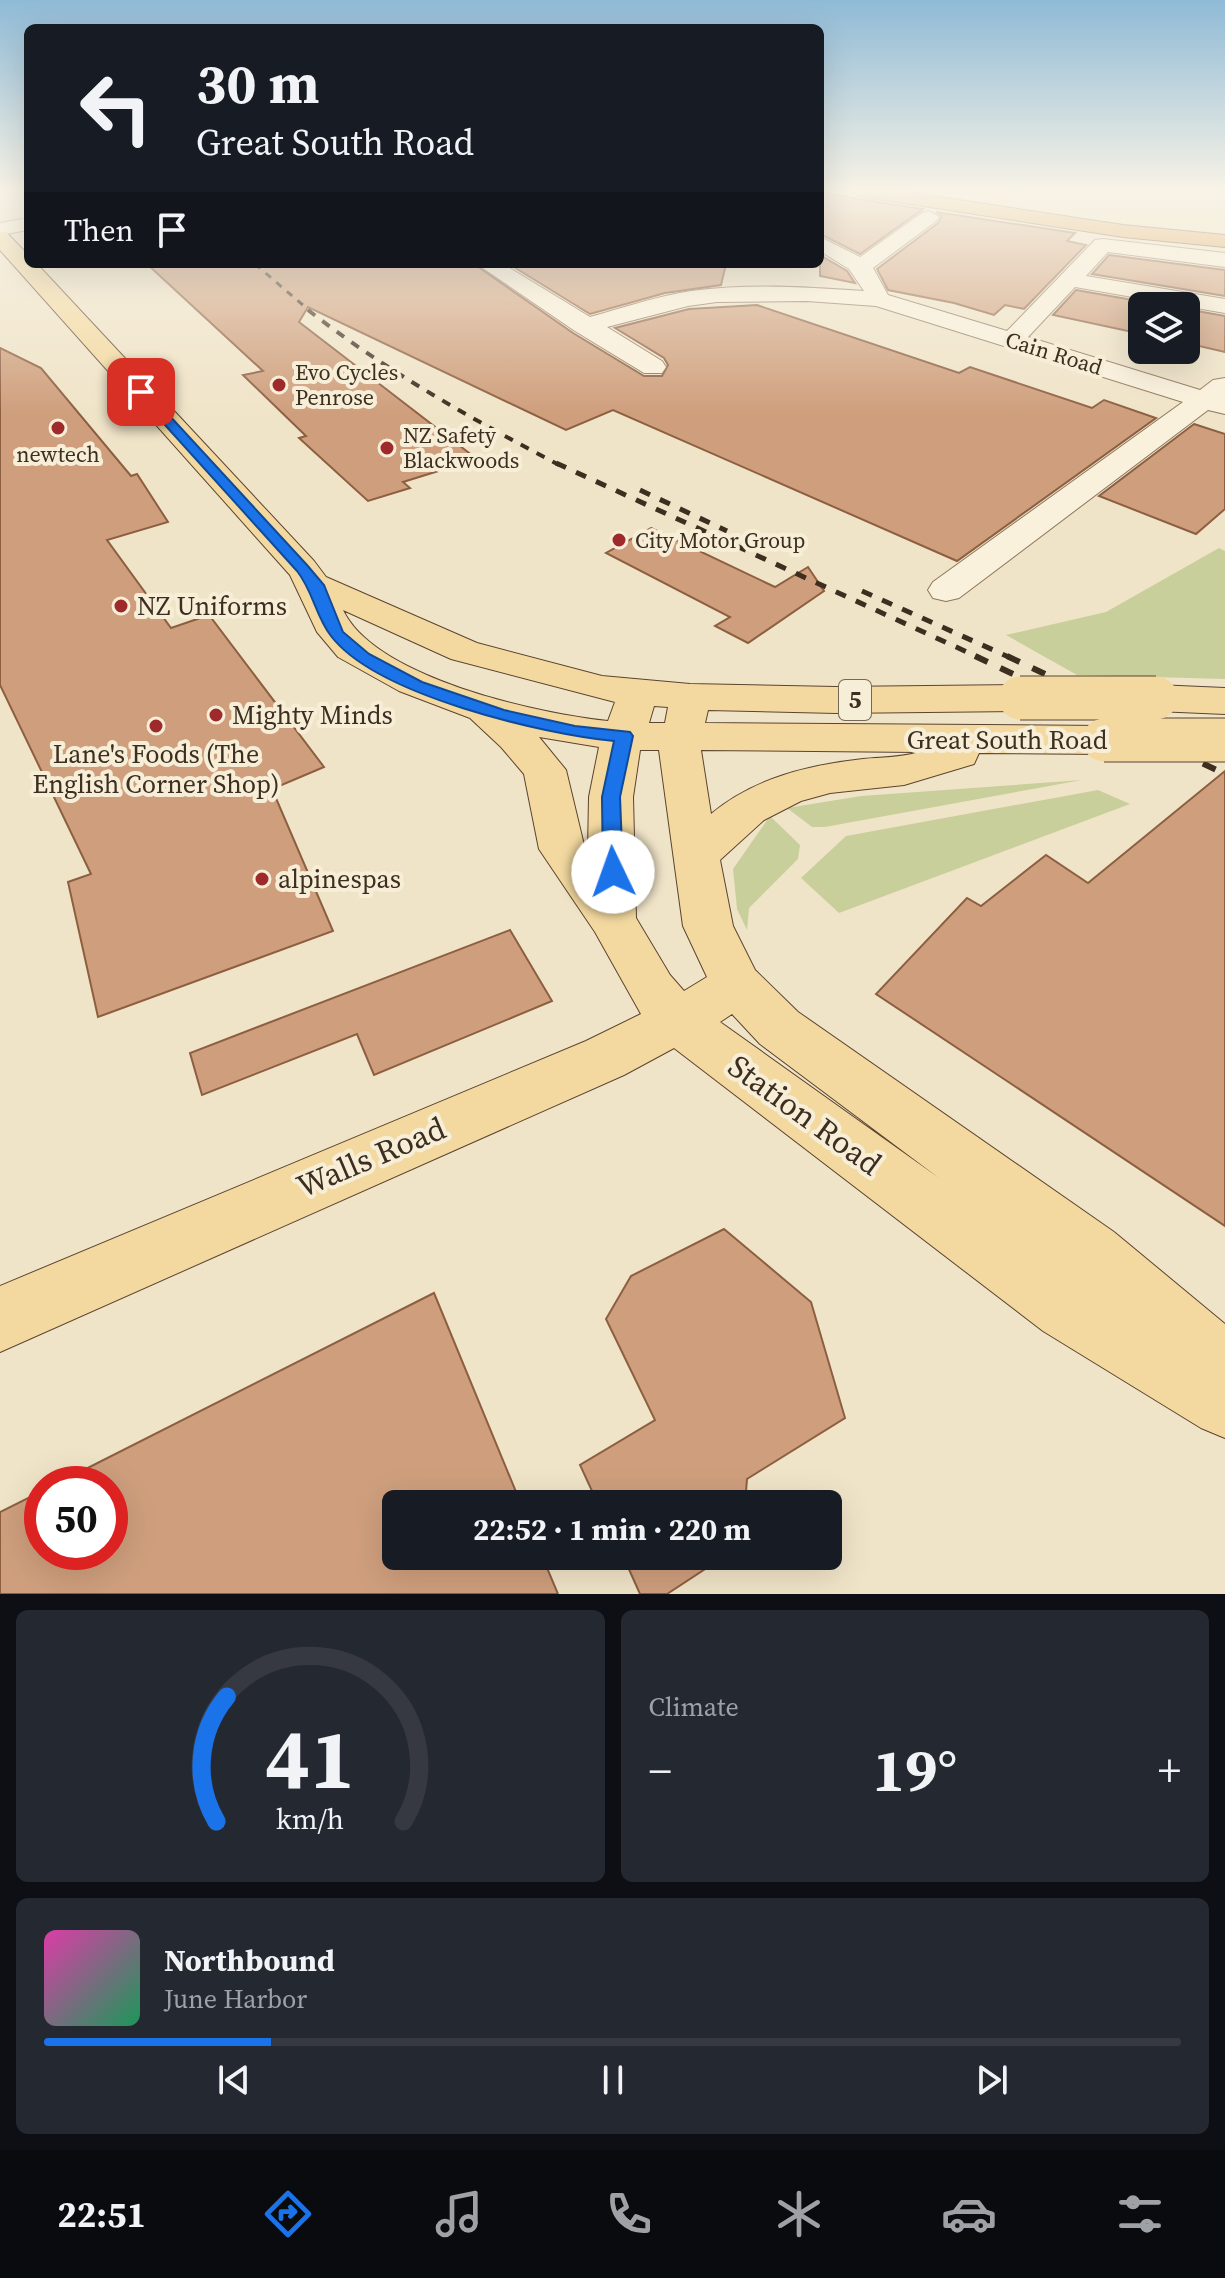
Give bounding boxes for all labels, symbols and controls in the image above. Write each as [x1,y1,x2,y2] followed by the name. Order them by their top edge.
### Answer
[196,45,319,122] text: 30 m
[64,56,168,160] icon: left
[196,118,474,167] text: Great South Road
[150,208,194,252] icon: arrive
[64,210,134,251] text: Then
[1128,292,1200,364] map controls
[1128,292,1200,364] button: layers
[1002,324,1107,382] street label: Cain Road
[295,357,398,412] place label: Evo Cycles Penrose
[107,358,175,426] pin
[119,370,163,414] icon: arrive
[270,376,288,394] marker: Evo Cycles Penrose
[49,419,67,437] marker: newtech
[403,420,519,475] place label: NZ Safety Blackwoods
[16,439,100,469] place label: newtech
[378,439,396,457] marker: NZ Safety Blackwoods
[635,525,805,555] place label: City Motor Group
[610,531,628,549] marker: City Motor Group
[137,588,287,624] place label: NZ Uniforms
[112,597,130,615] marker: NZ Uniforms
[839,680,871,720] road number: 5
[232,697,393,733] place label: Mighty Minds
[207,706,225,724] marker: Mighty Minds
[147,717,165,735] marker: Lane's Foods (The English Corner Shop)
[907,722,1108,758] street label: Great South Road
[33,736,279,802] place label: Lane's Foods (The English Corner Shop)
[571,830,655,914] position arrow
[278,861,401,897] place label: alpinespas
[253,870,271,888] marker: alpinespas
[719,1044,891,1186] street label: Station Road
[290,1106,452,1208] street label: Walls Road
[24,1466,128,1570] speed limit sign: 50
[473,1509,751,1550] text: 22:52 · 1 min · 220 m
[649,1689,739,1725] text: Climate
[265,1702,355,1816] text: 41
[872,1729,957,1811] text: 19°
[649,1740,672,1801] text: −
[1158,1740,1181,1801] text: +
[276,1799,344,1839] text: km/h
[164,1940,335,1981] text: Northbound
[164,1981,307,2017] text: June Harbor
[212,2058,256,2102] icon: previous
[591,2058,635,2102] icon: pause
[970,2058,1014,2102] icon: next
[260,2186,316,2242] icon: directions
[431,2186,487,2242] icon: music
[601,2186,657,2242] icon: phone
[771,2186,827,2242] icon: climate
[941,2186,997,2242] icon: car
[1112,2186,1168,2242] icon: filters
[57,2190,146,2239] text: 22:51

